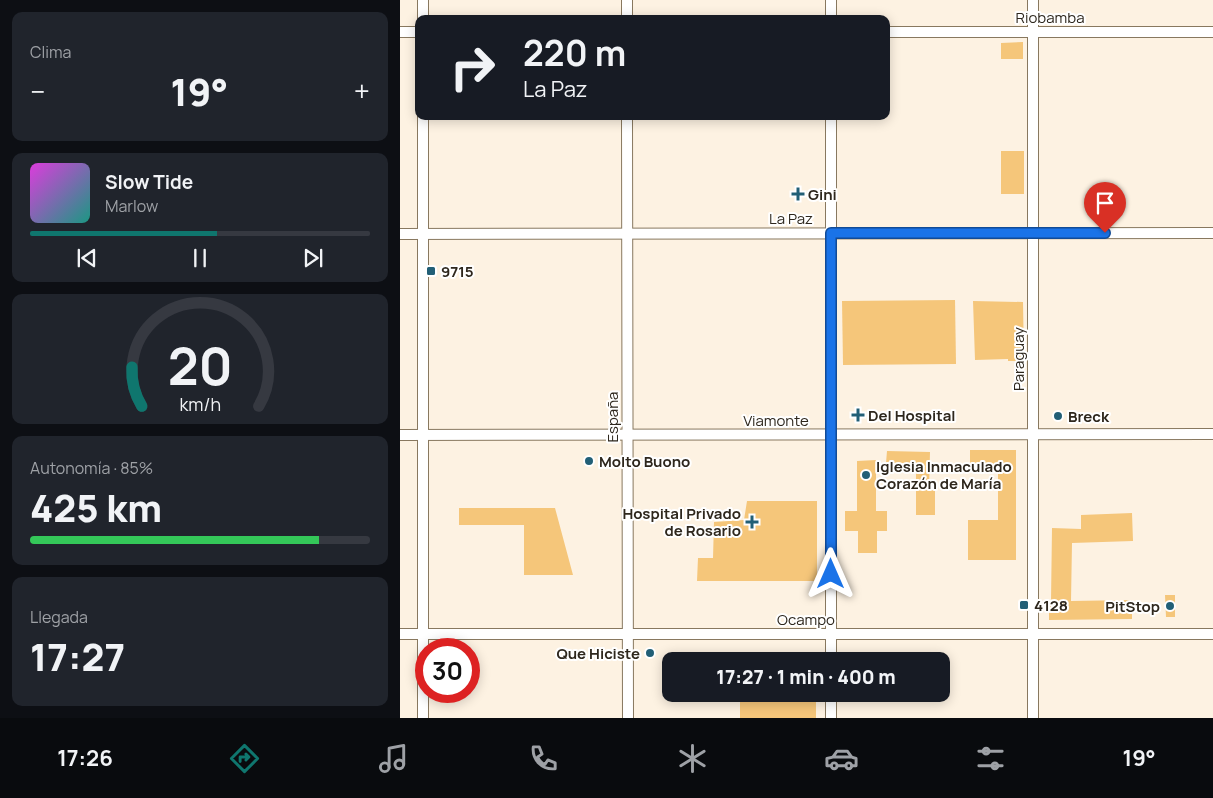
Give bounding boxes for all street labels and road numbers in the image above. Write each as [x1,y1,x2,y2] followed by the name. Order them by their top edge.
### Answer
[1016,7,1084,28] street label: Riobamba
[769,208,813,229] street label: La Paz
[1008,327,1029,391] street label: Paraguay
[602,392,623,442] street label: España
[743,410,809,431] street label: Viamonte
[777,609,835,630] street label: Ocampo

